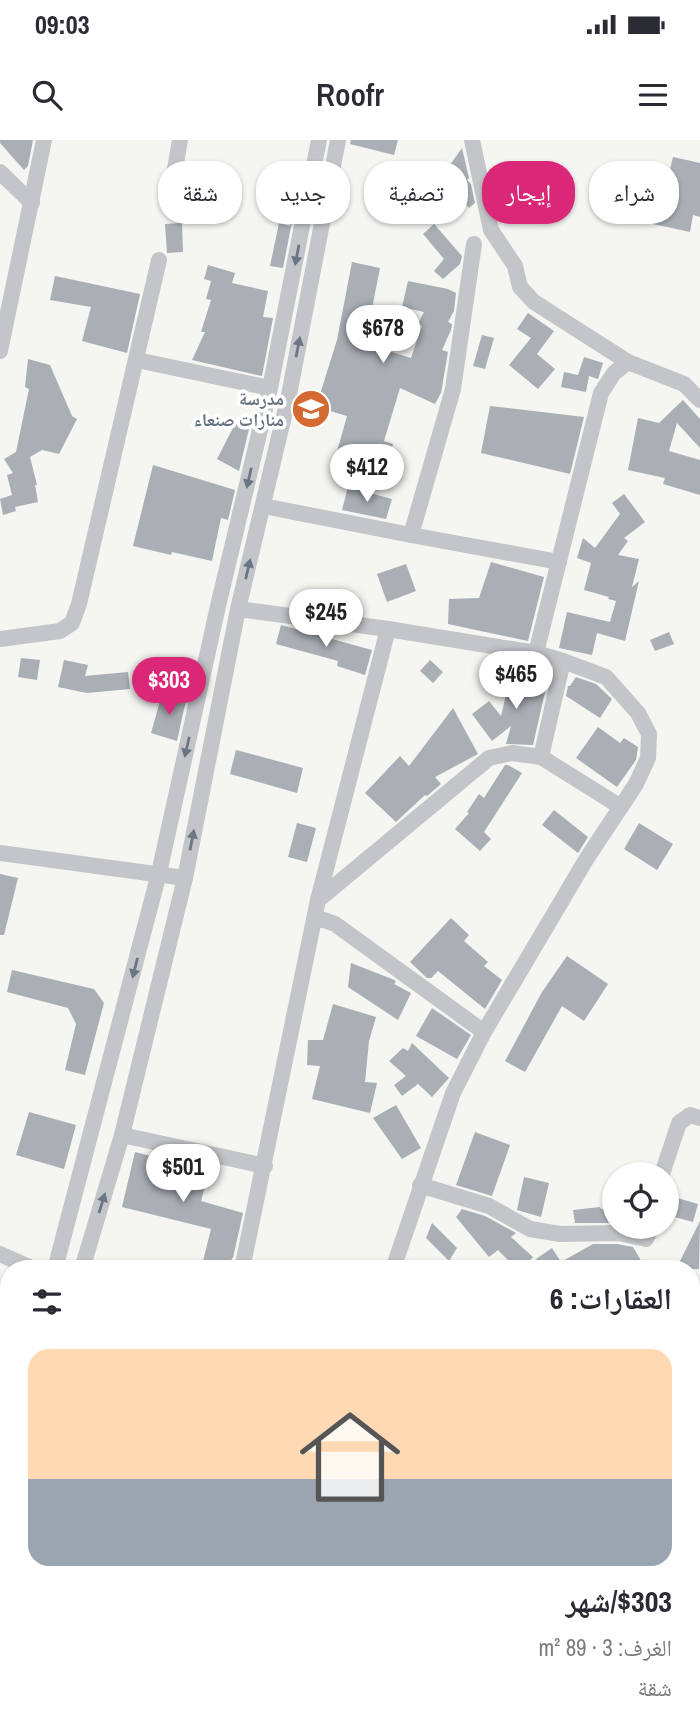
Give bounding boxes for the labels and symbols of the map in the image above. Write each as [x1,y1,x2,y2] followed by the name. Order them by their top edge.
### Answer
[291,244,302,266] one-way arrow
[342,306,424,365] pin: $678
[293,336,304,358] one-way arrow
[194,386,284,432] place label: مدرسة منارات صنعاء
[290,388,332,430] school or university icon: مدرسة منارات صنعاء
[326,444,408,504] pin: $412
[243,467,254,489] one-way arrow
[242,558,253,580] one-way arrow
[285,589,367,649] pin: $245
[475,652,557,711] pin: $465
[128,658,210,717] pin: $303
[181,736,192,758] one-way arrow
[187,829,198,851] one-way arrow
[129,958,140,980] one-way arrow
[142,1144,224,1204] pin: $501
[97,1193,107,1214] one-way arrow

